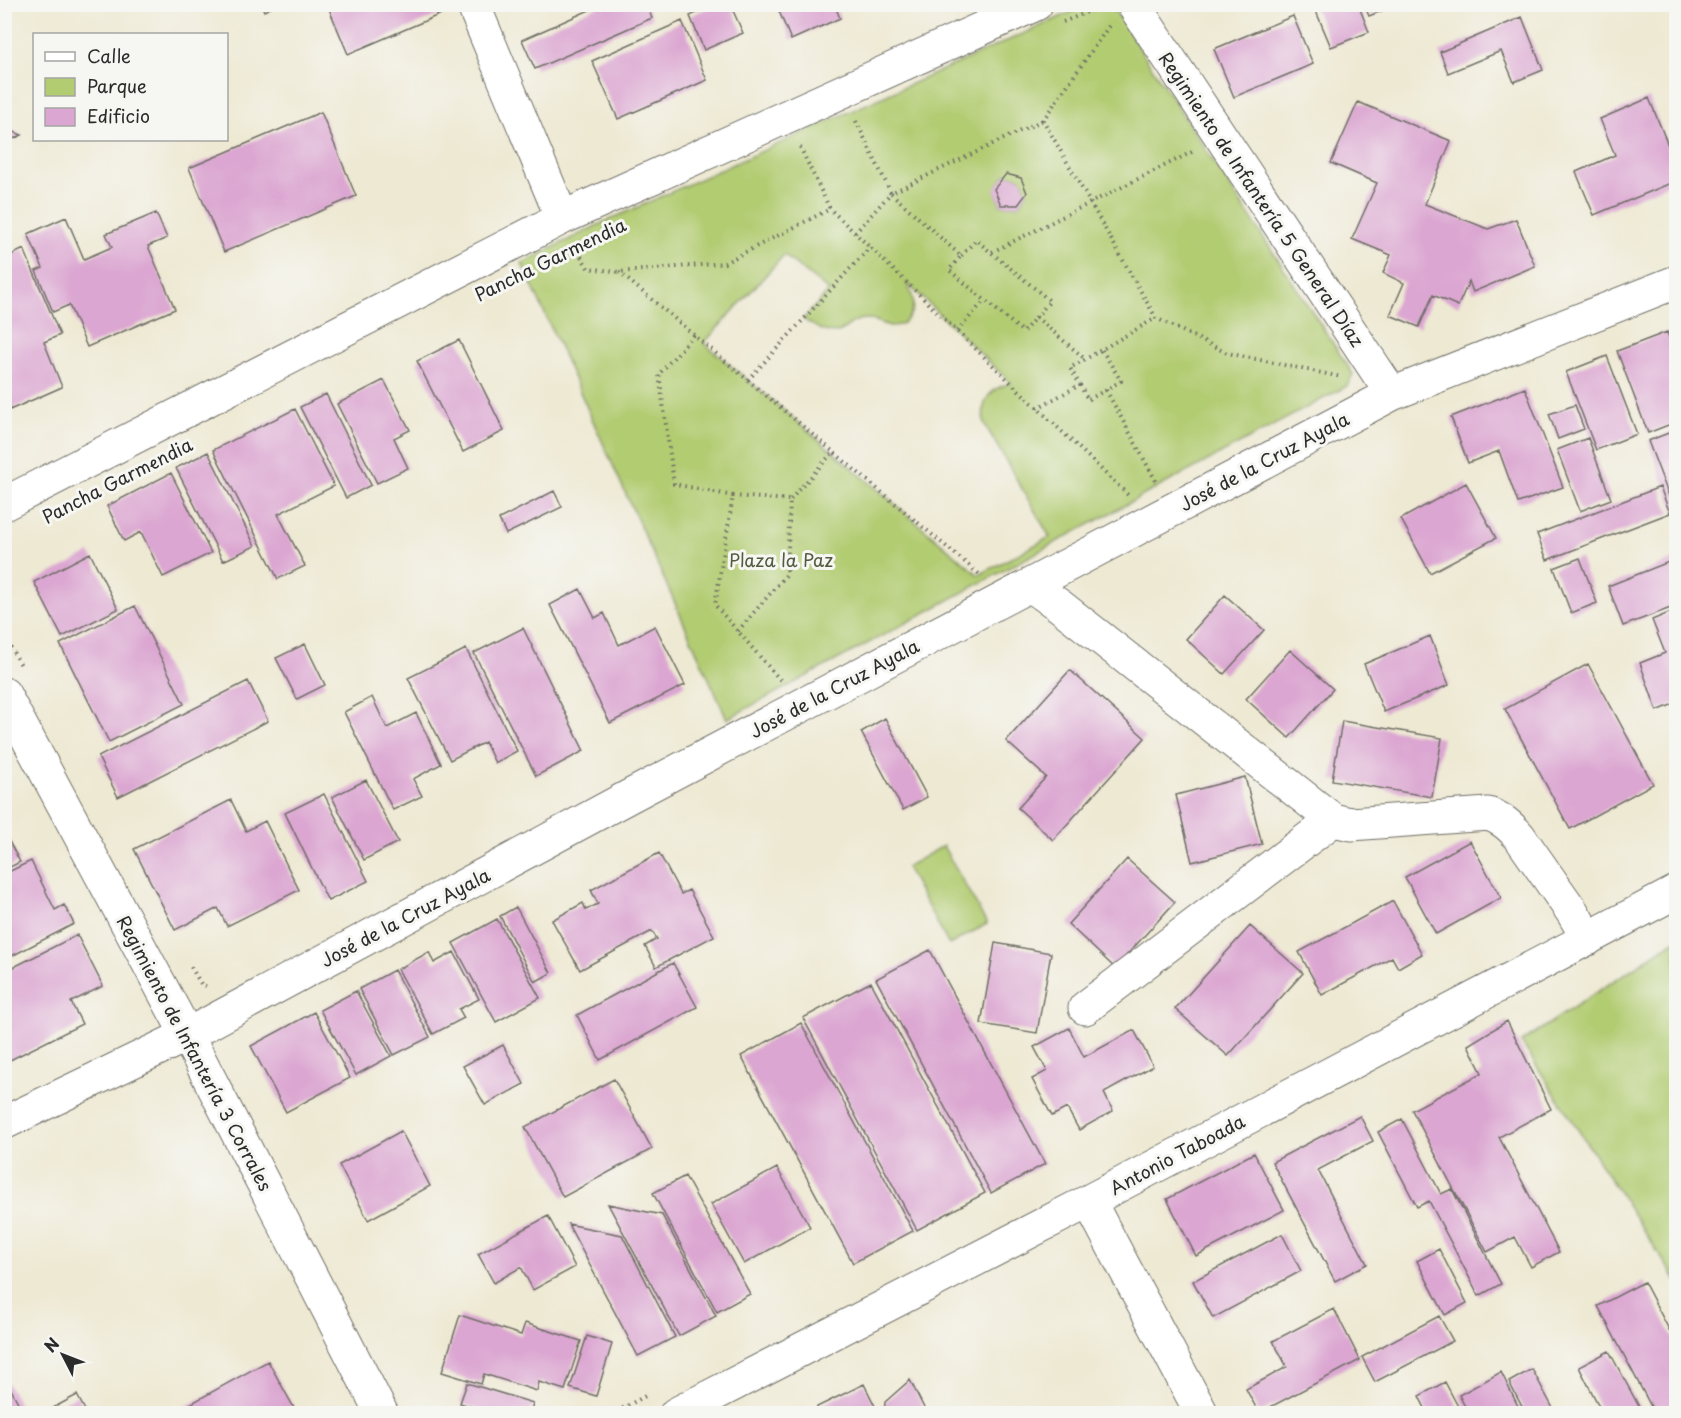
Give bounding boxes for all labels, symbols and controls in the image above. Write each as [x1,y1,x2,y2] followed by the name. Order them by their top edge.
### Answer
[33,33,228,141] legend
[87,42,131,69] text: Calle
[1153,46,1371,352] street label: Regimiento de Infantería 5 General Díaz
[87,72,147,99] text: Parque
[87,102,150,129] text: Edificio
[470,210,631,307] street label: Pancha Garmendia
[1174,405,1354,517] street label: José de la Cruz Ayala
[37,430,197,530] street label: Pancha Garmendia
[729,546,833,573] park label: Plaza la Paz
[744,632,924,744] street label: José de la Cruz Ayala
[315,861,495,973] street label: José de la Cruz Ayala
[111,910,279,1196] street label: Regimiento de Infantería 3 Corrales
[1105,1107,1250,1201] street label: Antonio Taboada
[33,1325,93,1385] north arrow
[38,1332,64,1357] text: N

